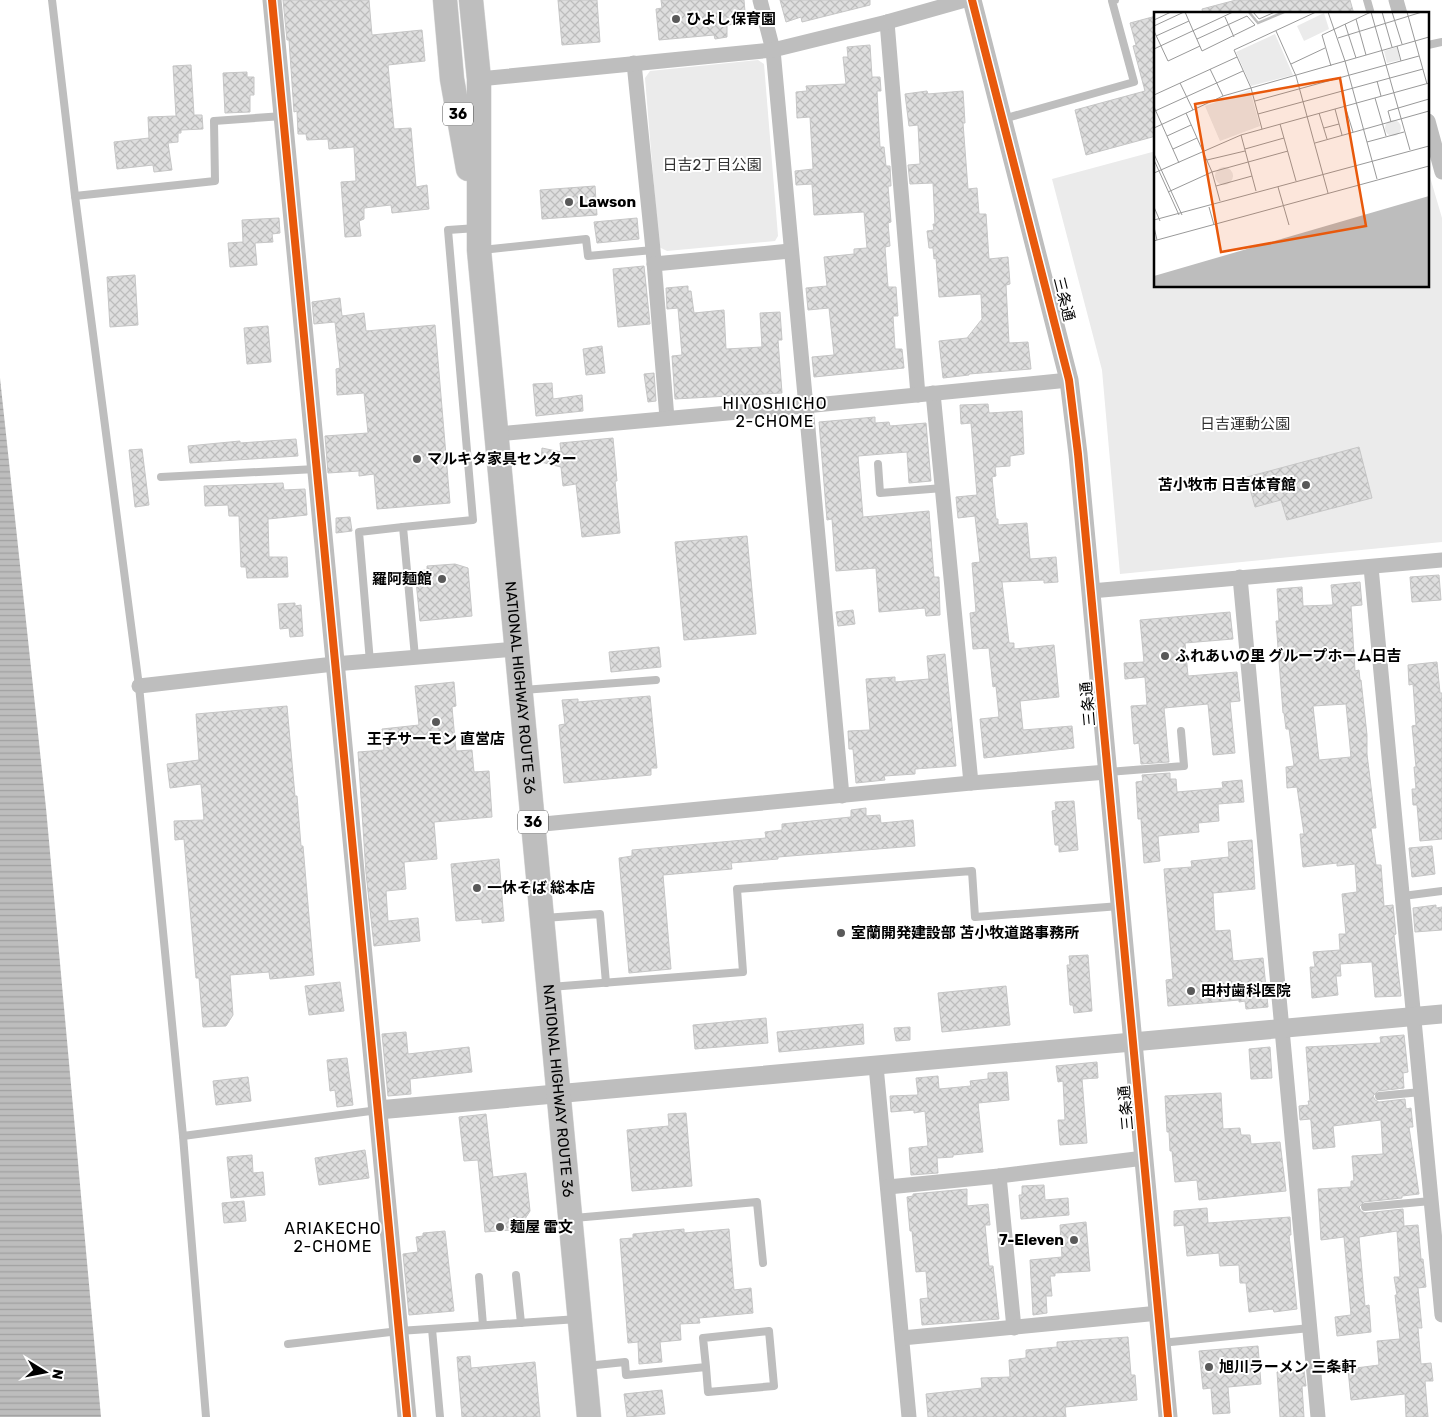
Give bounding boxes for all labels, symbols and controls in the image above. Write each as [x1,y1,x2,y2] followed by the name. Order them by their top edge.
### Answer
[686,10,776,28] place label: ひよし保育園
[1154,12,1430,288] inset map
[670,13,682,25] marker: ひよし保育園
[443,102,473,126] road number: 36
[663,156,761,174] park label: 日吉2丁目公園
[579,193,636,211] place label: Lawson
[563,196,575,208] marker: Lawson
[1050,275,1078,323] street label: 三条通
[722,394,828,431] district label: HIYOSHICHO 2-CHOME
[1200,415,1290,433] park label: 日吉運動公園
[427,450,577,468] place label: マルキタ家具センター
[411,453,423,465] marker: マルキタ家具センター
[1158,476,1296,494] place label: 苫小牧市 日吉体育館
[1300,479,1312,491] marker: 苫小牧市 日吉体育館
[372,570,432,588] place label: 羅阿麺館
[436,573,448,585] marker: 羅阿麺館
[501,580,539,795] street label: NATIONAL HIGHWAY ROUTE 36
[1175,647,1402,665] place label: ふれあいの里 グループホーム日吉
[1159,650,1171,662] marker: ふれあいの里 グループホーム日吉
[1077,681,1099,727] street label: 三条通
[430,716,442,728] marker: 王子サーモン 直営店
[367,730,505,748] place label: 王子サーモン 直営店
[518,810,548,834] road number: 36
[487,879,595,897] place label: 一休そば 総本店
[471,882,483,894] marker: 一休そば 総本店
[851,924,1079,942] place label: 室蘭開発建設部 苫小牧道路事務所
[835,927,847,939] marker: 室蘭開発建設部 苫小牧道路事務所
[1201,982,1291,1000] place label: 田村歯科医院
[539,984,577,1198] street label: NATIONAL HIGHWAY ROUTE 36
[1185,985,1197,997] marker: 田村歯科医院
[1115,1085,1137,1131] street label: 三条通
[510,1218,573,1236] place label: 麺屋 雷文
[284,1219,382,1256] district label: ARIAKECHO 2-CHOME
[494,1221,506,1233] marker: 麺屋 雷文
[999,1231,1064,1249] place label: 7-Eleven
[1068,1234,1080,1246] marker: 7-Eleven
[20,1347,70,1397] north arrow
[1219,1358,1357,1376] place label: 旭川ラーメン 三条軒
[1203,1361,1215,1373] marker: 旭川ラーメン 三条軒
[48,1368,67,1381] text: N

